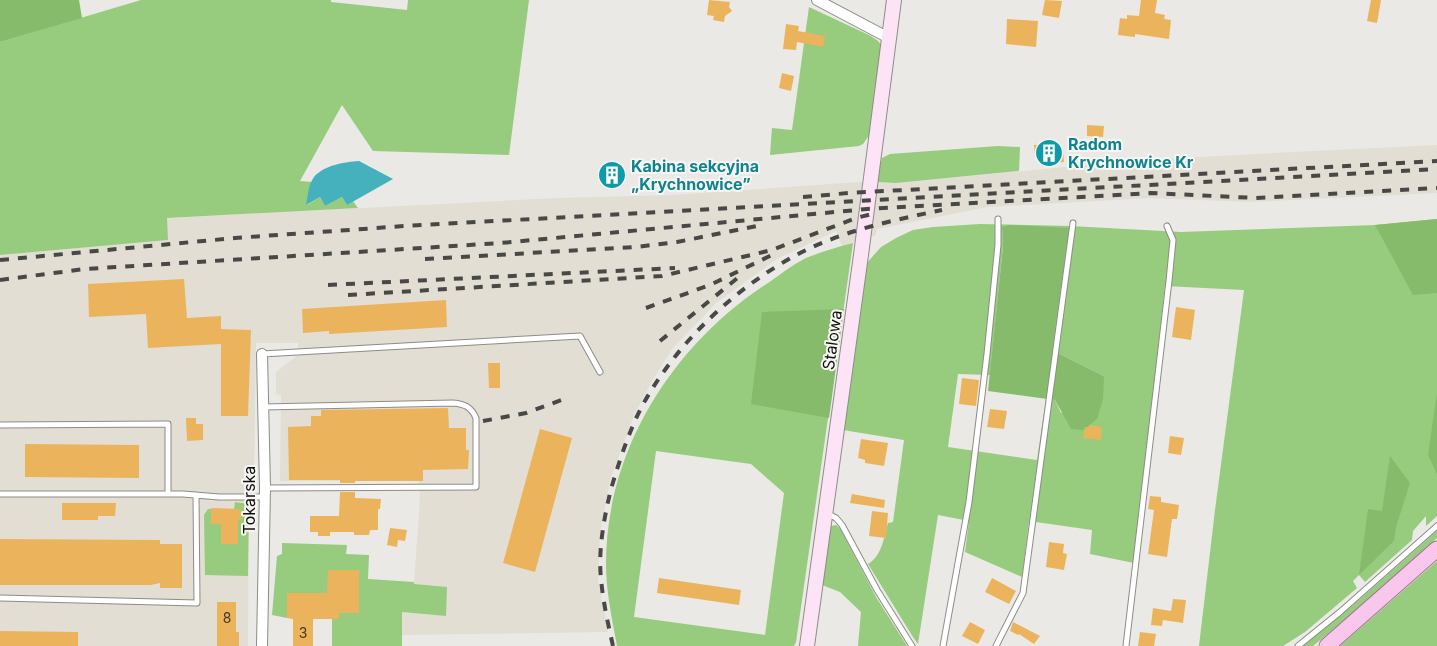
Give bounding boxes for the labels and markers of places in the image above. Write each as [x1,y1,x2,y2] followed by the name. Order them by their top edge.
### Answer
[1068,134,1194,172] place label: Radom Krychnowice Kr
[1034,138,1064,168] building icon: Radom Krychnowice Kr
[631,156,759,194] place label: Kabina sekcyjna „Krychnowice”
[597,160,627,190] building icon: Kabina sekcyjna „Krychnowice”

